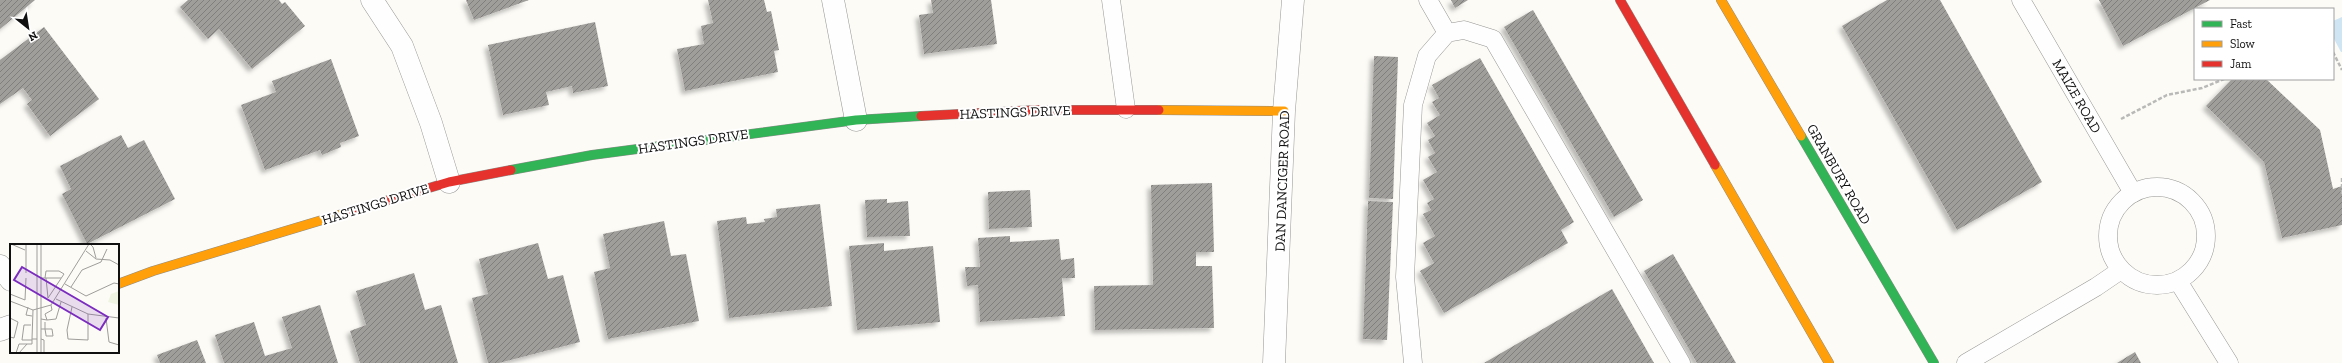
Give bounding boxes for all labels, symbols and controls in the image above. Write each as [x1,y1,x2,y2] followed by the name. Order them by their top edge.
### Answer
[8,8,48,48] north arrow
[2194,8,2334,80] legend
[2230,17,2253,31] text: Fast
[25,29,40,44] text: N
[2230,37,2256,51] text: Slow
[2049,56,2105,136] street label: MAIZE ROAD
[2230,57,2252,71] text: Jam
[959,102,1071,123] street label: HASTINGS DRIVE
[1272,110,1293,252] street label: DAN DANCIGER ROAD
[1803,121,1874,228] street label: GRANBURY ROAD
[637,125,749,158] street label: HASTINGS DRIVE
[320,180,431,229] street label: HASTINGS DRIVE
[10,244,119,353] inset map

